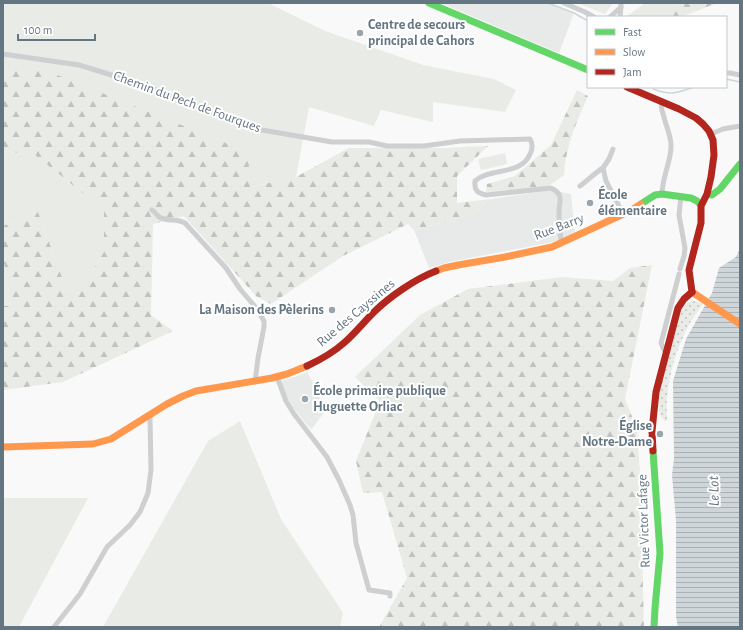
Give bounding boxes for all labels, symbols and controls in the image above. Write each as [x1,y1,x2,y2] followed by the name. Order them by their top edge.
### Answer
[18,16,95,42] scale bar
[587,16,727,88] legend
[368,18,474,48] place label: Centre de secours principal de Cahors
[24,24,52,36] text: 100 m
[623,26,642,38] text: Fast
[355,28,365,38] marker: Centre de secours principal de Cahors
[623,46,645,58] text: Slow
[623,66,642,78] text: Jam
[111,69,263,135] street label: Chemin du Pech de Fourques
[598,185,667,218] place label: École élémentaire
[585,198,595,208] marker: École élémentaire
[532,211,586,243] street label: Rue Barry
[314,277,398,349] street label: Rue des Cayssines
[199,303,324,317] place label: La Maison des Pèlerins
[327,305,337,315] marker: La Maison des Pèlerins
[313,381,446,414] place label: École primaire publique Huguette Orliac
[300,394,310,404] marker: École primaire publique Huguette Orliac
[582,416,652,449] place label: Église Notre-Dame
[655,429,665,439] marker: Église Notre-Dame
[635,474,653,568] street label: Rue Victor Lafage
[706,476,722,506] water label: Le Lot

